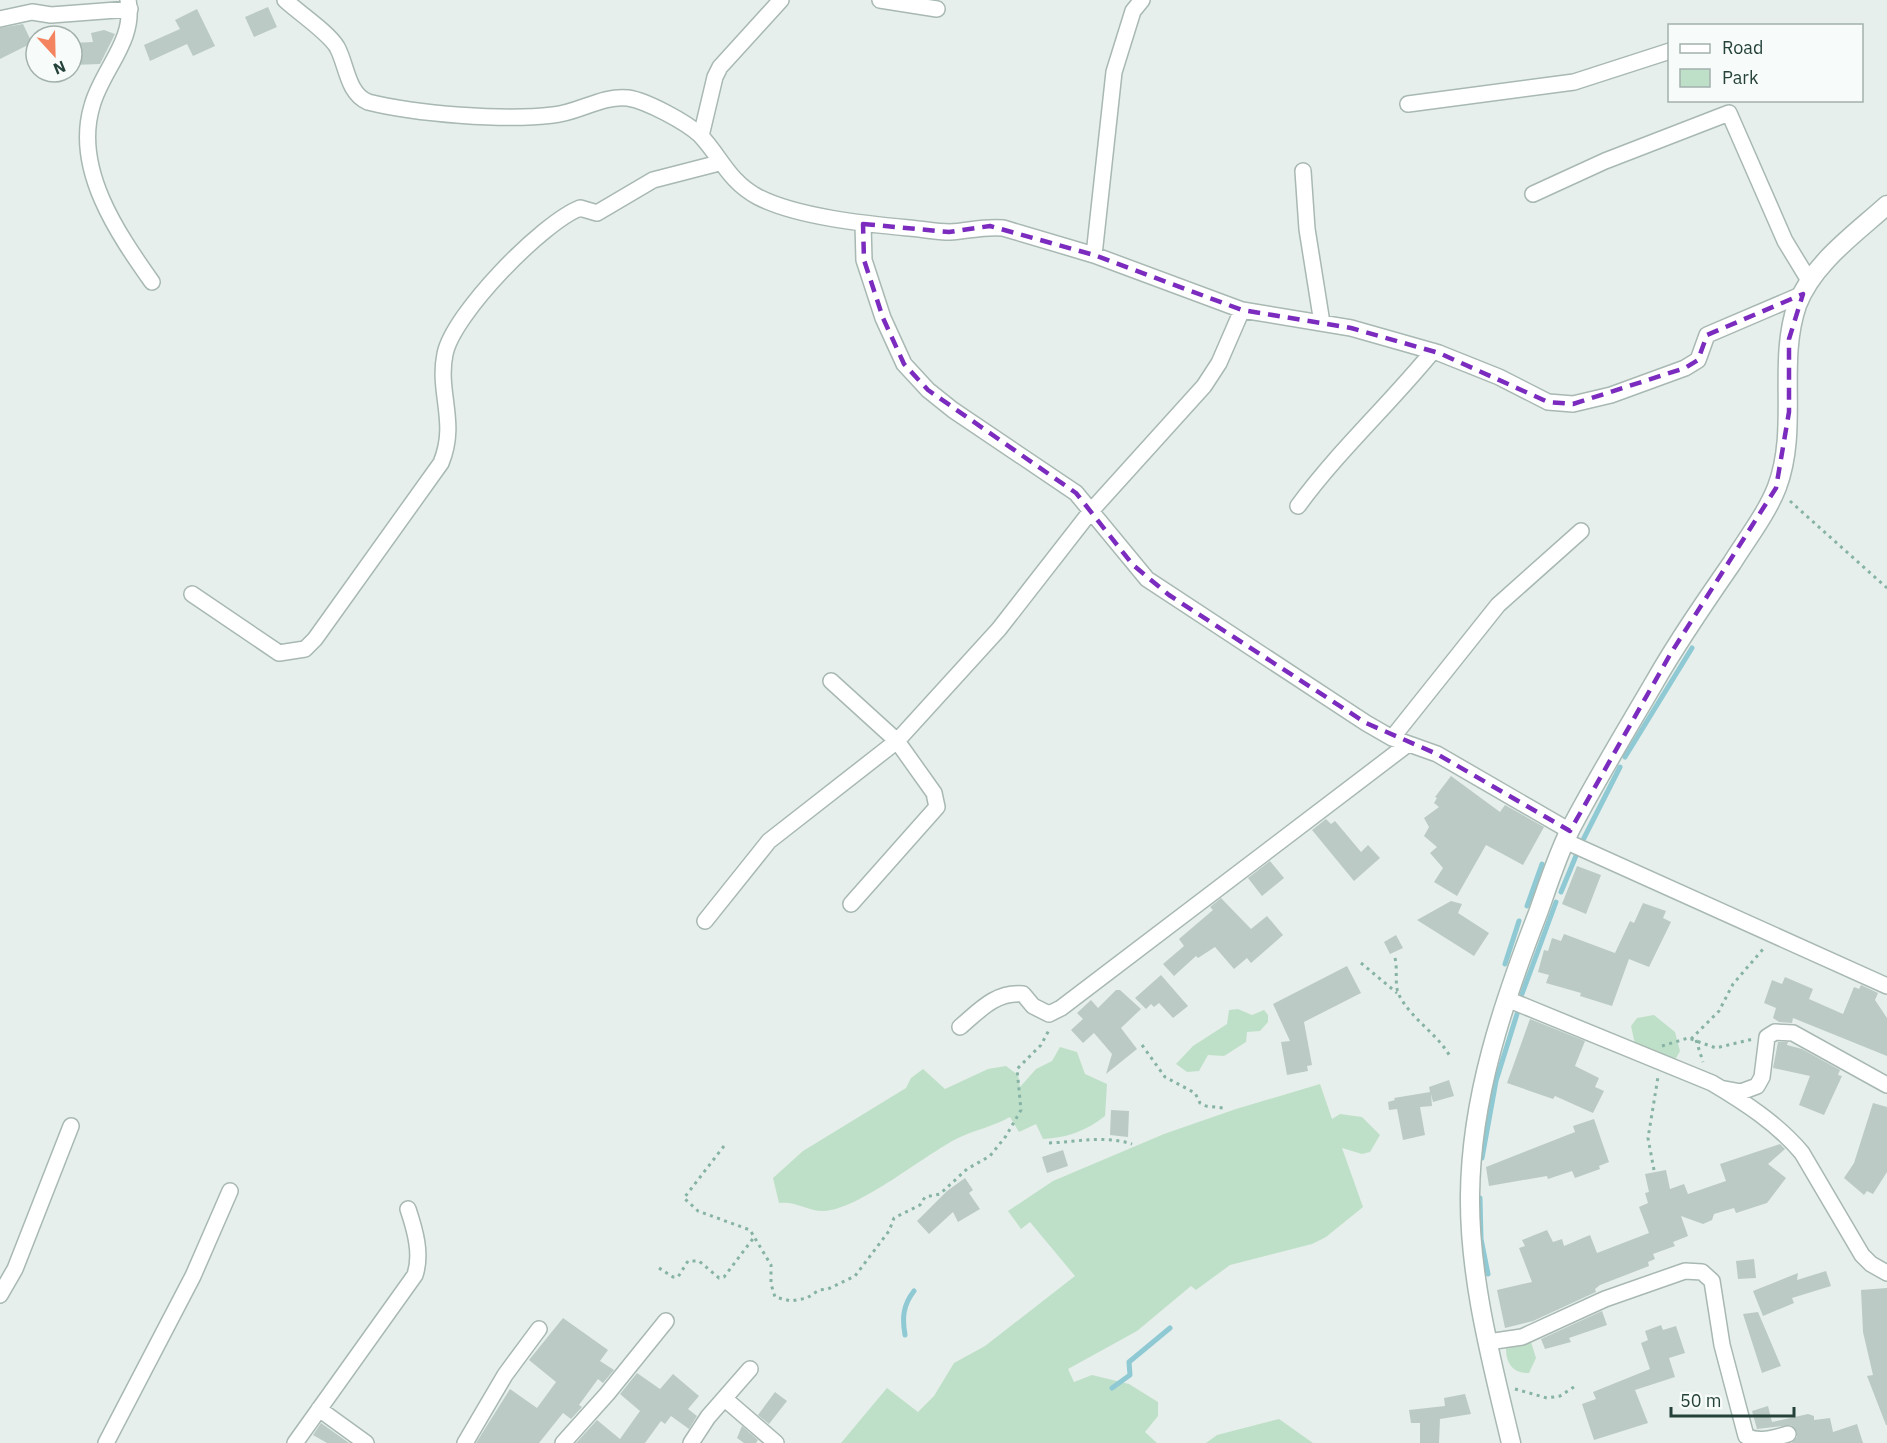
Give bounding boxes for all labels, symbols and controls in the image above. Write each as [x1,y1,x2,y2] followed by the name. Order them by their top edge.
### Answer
[24,24,84,84] north arrow
[1668,24,1863,102] legend
[1722,36,1763,59] text: Road
[50,56,69,79] text: N
[1722,66,1759,89] text: Park
[1671,1380,1794,1418] scale bar
[1680,1389,1722,1412] text: 50 m

